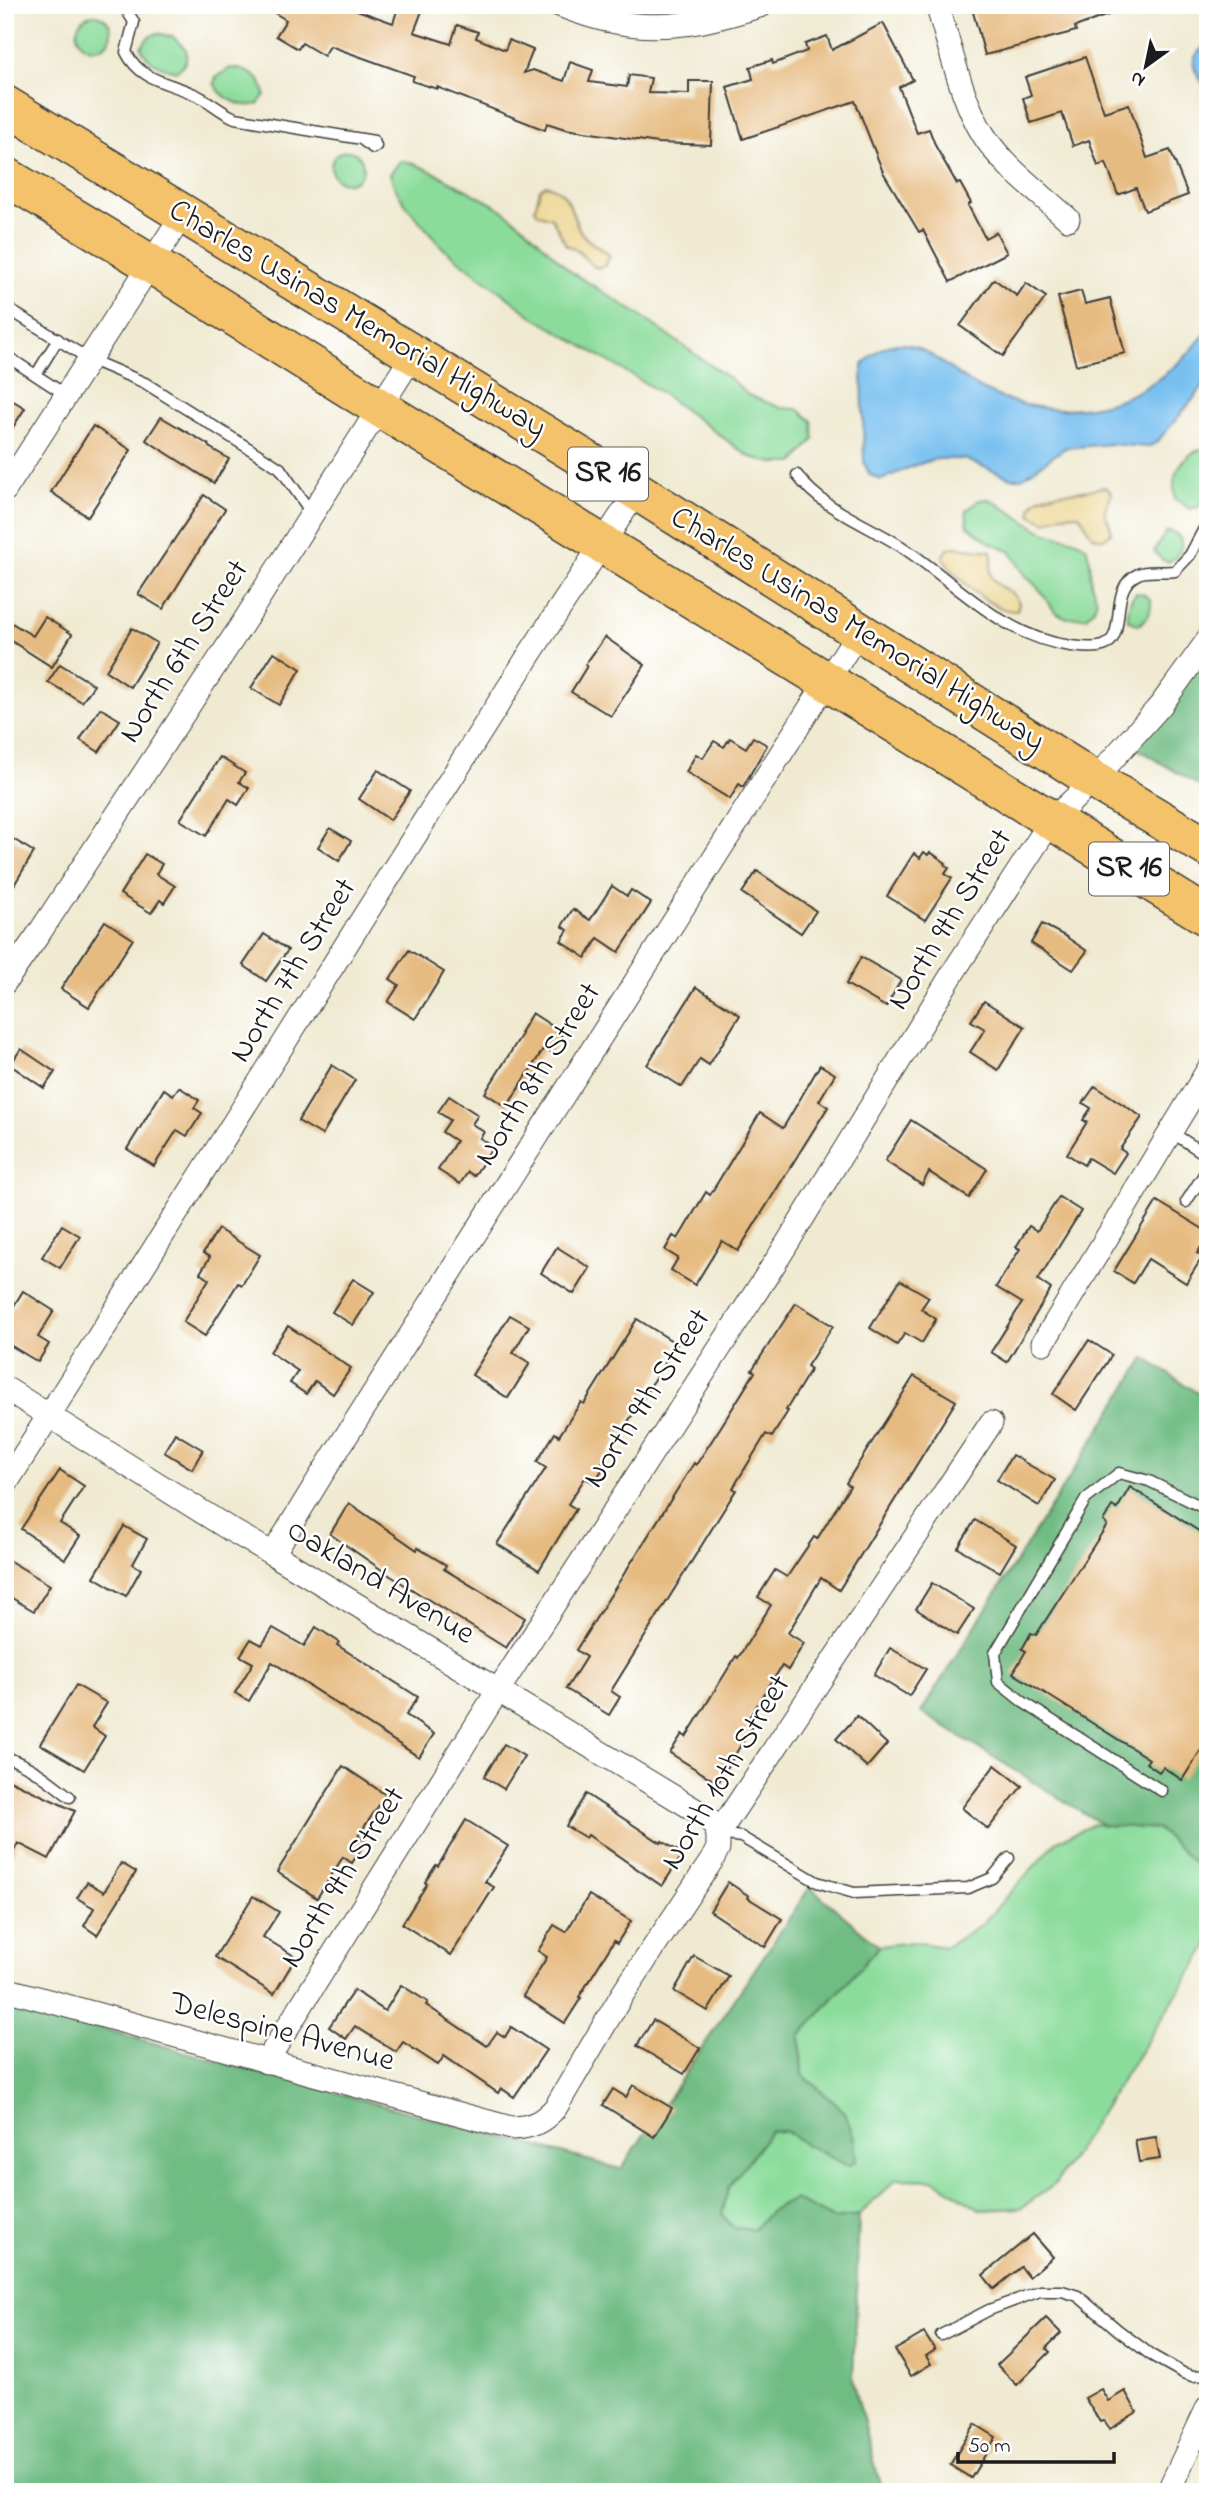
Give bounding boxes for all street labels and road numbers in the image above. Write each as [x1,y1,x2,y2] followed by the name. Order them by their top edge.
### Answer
[159,188,555,452] street label: Charles Usinas Memorial Highway
[568,447,648,500] road number: SR 16
[661,495,1053,765] street label: Charles Usinas Memorial Highway
[108,551,262,753] street label: North 6th Street
[876,820,1026,1020] street label: North 9th Street
[1089,842,1169,896] road number: SR 16
[218,869,370,1072] street label: North 7th Street
[464,974,614,1176] street label: North 8th Street
[572,1299,724,1498] street label: North 9th Street
[277,1508,484,1658] street label: Oakland Avenue
[650,1666,804,1880] street label: North 10th Street
[269,1778,419,1978] street label: North 9th Street
[163,1980,400,2086] street label: Delespine Avenue

